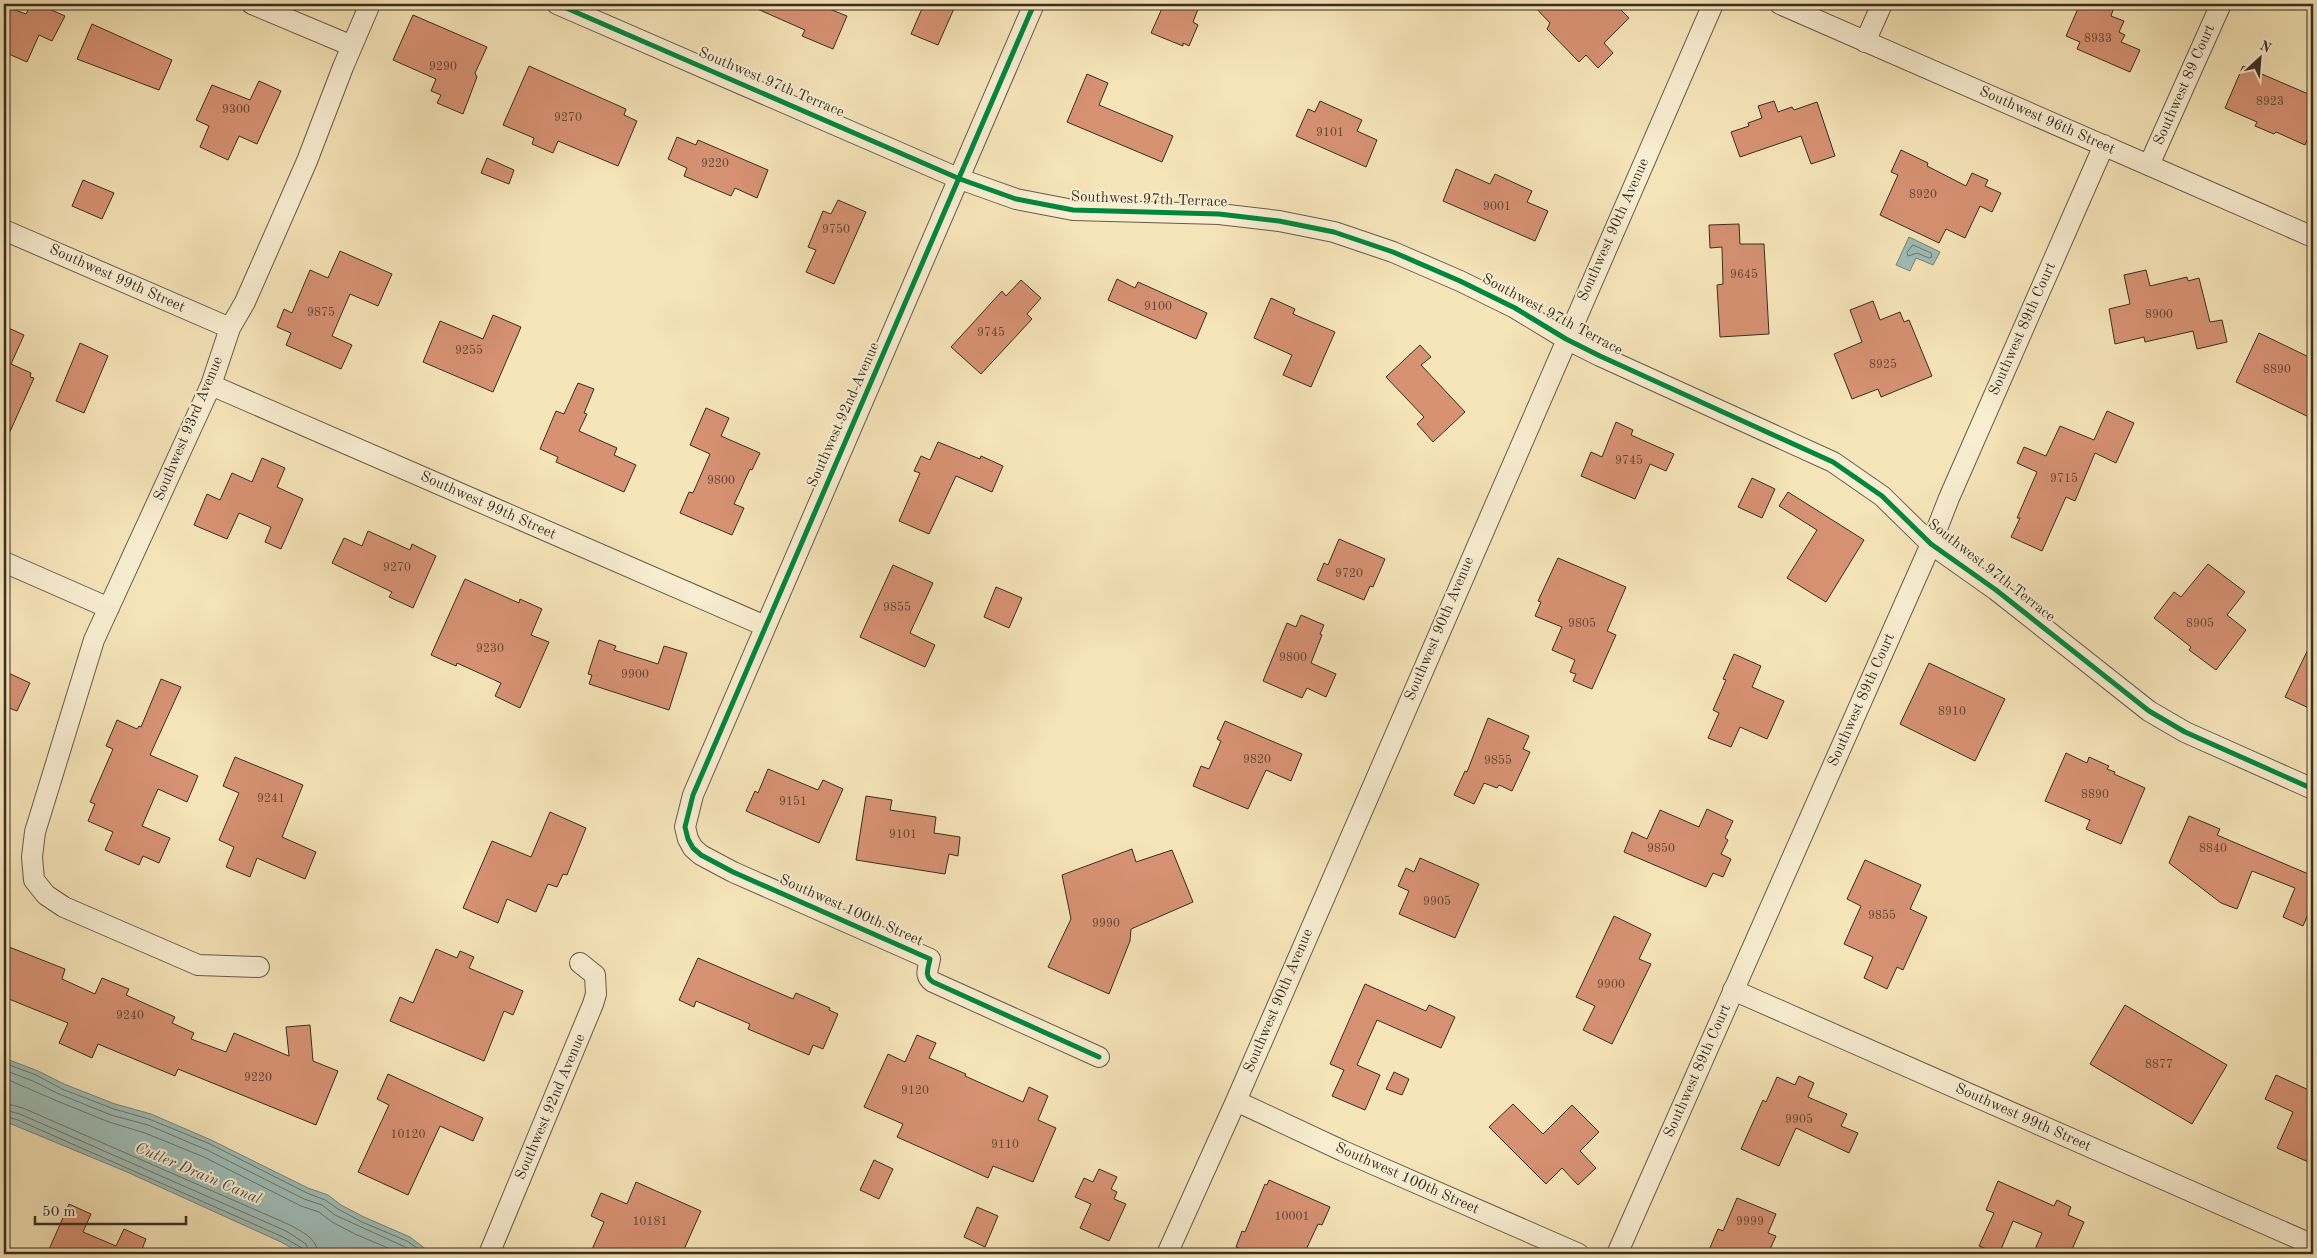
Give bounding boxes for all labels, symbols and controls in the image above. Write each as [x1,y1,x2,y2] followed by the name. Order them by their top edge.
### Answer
[2152,22,2218,148] street label: Southwest 89 Court
[2234,32,2284,82] north arrow
[2084,33,2112,45] house number: 8933
[2257,39,2273,56] text: N
[696,45,846,121] street label: Southwest 97th Terrace
[429,61,457,73] house number: 9290
[1977,84,2117,158] street label: Southwest 96th Street
[2256,96,2284,108] house number: 8923
[222,104,250,116] house number: 9300
[554,112,582,124] house number: 9270
[1316,127,1344,139] house number: 9101
[1576,156,1652,304] street label: Southwest 90th Avenue
[701,158,729,170] house number: 9220
[1909,189,1937,201] house number: 8920
[1070,190,1228,210] street label: Southwest 97th Terrace
[1483,201,1511,213] house number: 9001
[822,223,850,236] house number: 9750
[47,242,187,316] street label: Southwest 99th Street
[1987,260,2059,398] street label: Southwest 89th Court
[1730,268,1758,281] house number: 9645
[1479,272,1625,358] street label: Southwest 97th Terrace
[1144,301,1172,313] house number: 9100
[307,306,335,319] house number: 9875
[2145,309,2173,321] house number: 8900
[977,326,1005,339] house number: 9745
[805,340,883,490] street label: Southwest 92nd Avenue
[455,344,483,357] house number: 9255
[152,355,226,503] street label: Southwest 93rd Avenue
[1869,358,1897,371] house number: 8925
[2263,364,2291,376] house number: 8890
[1615,454,1643,467] house number: 9745
[418,469,558,543] street label: Southwest 99th Street
[2050,472,2078,485] house number: 9715
[707,475,735,487] house number: 9800
[1925,517,2057,625] street label: Southwest 97th Terrace
[1403,555,1477,703] street label: Southwest 90th Avenue
[383,562,411,574] house number: 9270
[1335,568,1363,580] house number: 9720
[883,601,911,614] house number: 9855
[1568,617,1596,630] house number: 9805
[2186,617,2214,630] house number: 8905
[1826,631,1898,769] street label: Southwest 89th Court
[476,643,504,655] house number: 9230
[1279,652,1307,664] house number: 9800
[621,669,649,681] house number: 9900
[1938,706,1966,718] house number: 8910
[1243,754,1271,766] house number: 9820
[1484,754,1512,767] house number: 9855
[2081,789,2109,801] house number: 8890
[257,793,285,805] house number: 9241
[779,795,807,808] house number: 9151
[889,829,917,841] house number: 9101
[1647,842,1675,855] house number: 9850
[2199,843,2227,855] house number: 8840
[777,873,925,949] street label: Southwest 100th Street
[1423,895,1451,908] house number: 9905
[1868,909,1896,922] house number: 9855
[1092,918,1120,930] house number: 9990
[1242,927,1316,1075] street label: Southwest 90th Avenue
[1597,979,1625,991] house number: 9900
[1662,1002,1734,1140] street label: Southwest 89th Court
[116,1010,144,1022] house number: 9240
[513,1032,589,1182] street label: Southwest 92nd Avenue
[2145,1059,2173,1071] house number: 8877
[244,1072,272,1084] house number: 9220
[1953,1081,2093,1155] street label: Southwest 99th Street
[901,1085,929,1097] house number: 9120
[1785,1113,1813,1126] house number: 9905
[391,1129,425,1141] house number: 10120
[991,1139,1019,1151] house number: 9110
[132,1140,264,1208] water label: Cutler Drain Canal
[1333,1141,1481,1217] street label: Southwest 100th Street
[35,1193,186,1225] scale bar
[42,1205,76,1220] text: 50 m
[1275,1211,1309,1223] house number: 10001
[633,1216,667,1228] house number: 10181
[1736,1216,1764,1228] house number: 9999

